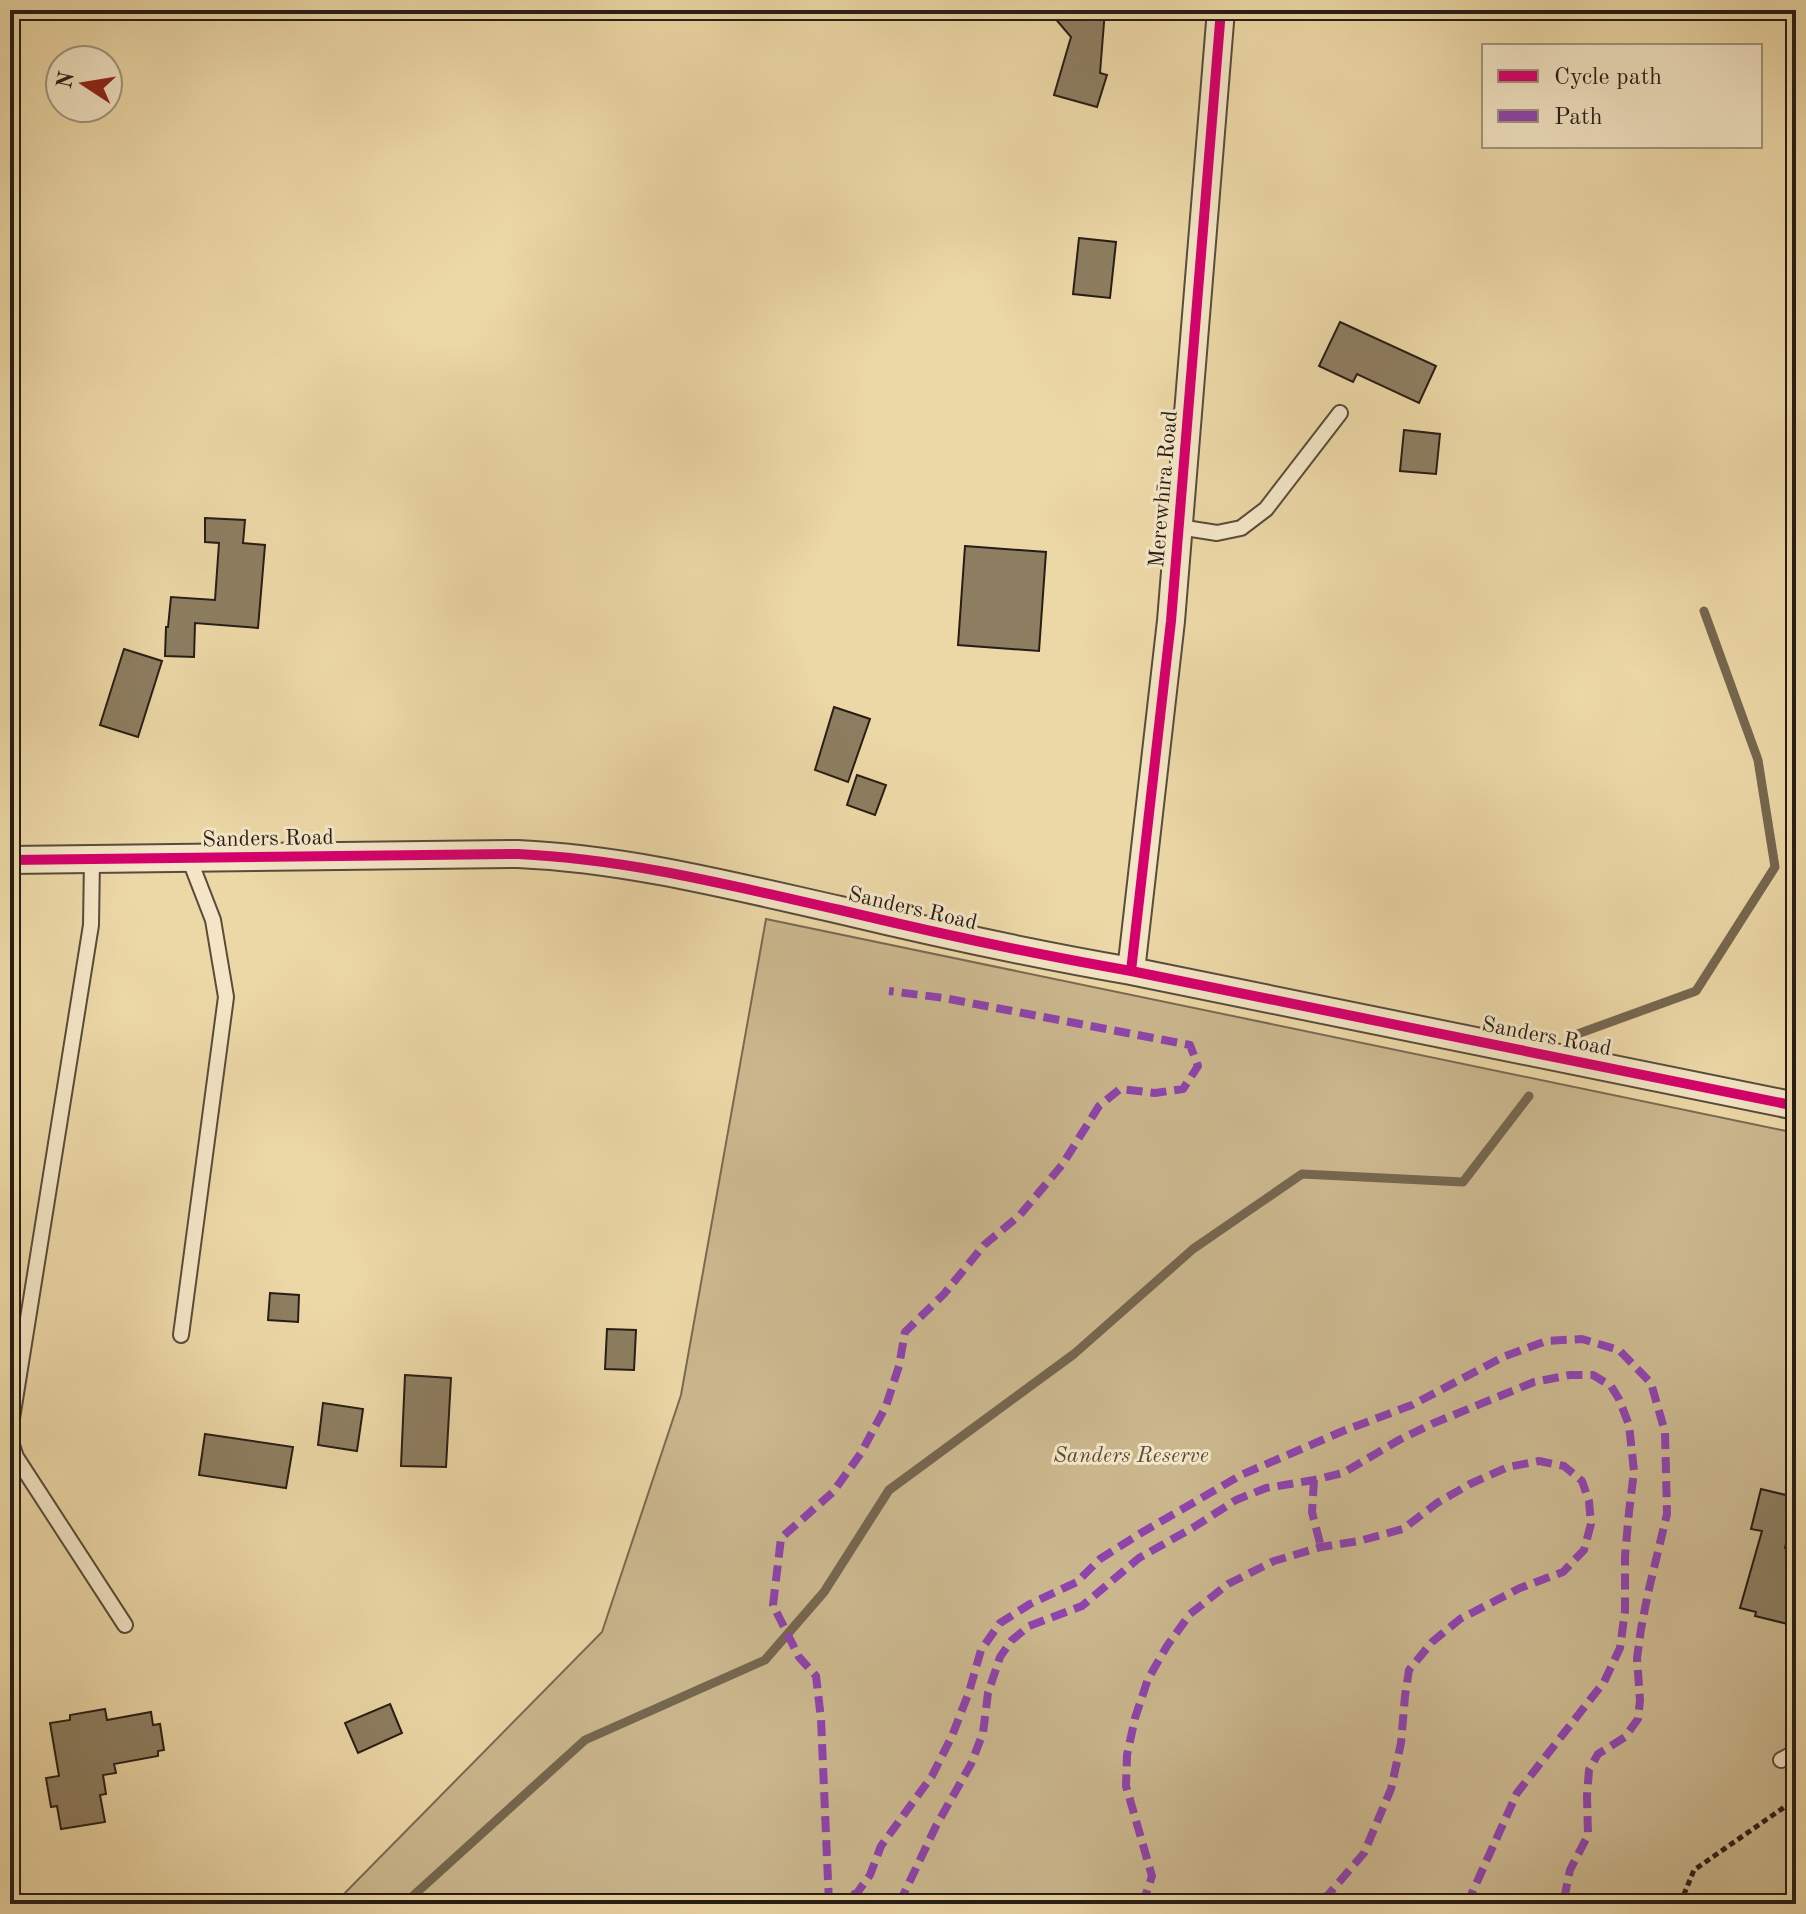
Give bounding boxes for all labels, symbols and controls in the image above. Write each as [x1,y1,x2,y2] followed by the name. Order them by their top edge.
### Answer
[44,44,124,124] north arrow
[1482,44,1762,148] legend
[1554,66,1662,90] text: Cycle path
[54,70,79,91] text: N
[1554,106,1603,130] text: Path
[1146,410,1182,569] street label: Merewhīra Road
[202,827,334,851] street label: Sanders Road
[846,883,979,934] street label: Sanders Road
[1480,1014,1613,1060] street label: Sanders Road
[1053,1445,1209,1467] park label: Sanders Reserve

